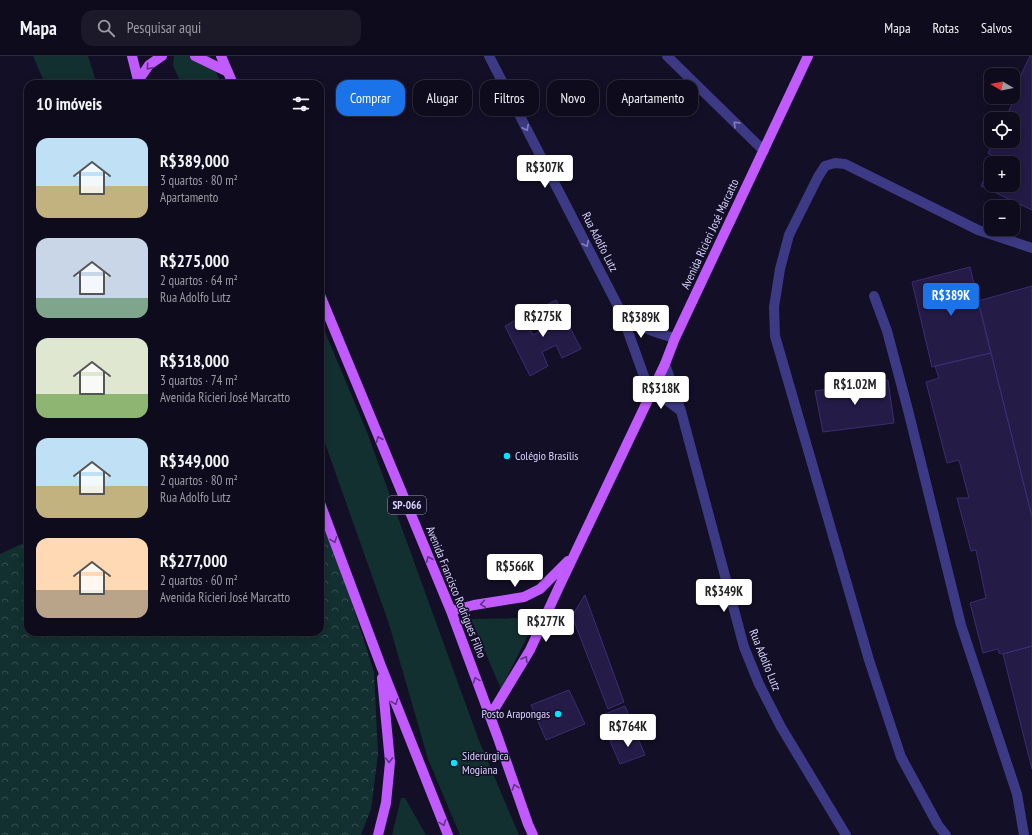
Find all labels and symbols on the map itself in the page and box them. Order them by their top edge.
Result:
one-way arrow [146,62,153,70]
north arrow [984,68,1020,104]
one-way arrow [733,121,741,129]
one-way arrow [521,124,529,131]
pin: R$307K [512,155,578,189]
street label: Avenida Ricieri José Marcatto [677,176,742,291]
street label: Rua Adolfo Lutz [579,209,622,274]
one-way arrow [581,239,588,247]
pin: R$389K [918,283,984,317]
pin: R$275K [510,304,576,338]
pin: R$389K [608,305,674,339]
pin: R$1.02M [818,372,892,406]
pin: R$318K [628,376,694,410]
one-way arrow [376,435,384,442]
place label: Colégio Brasílis [515,448,578,463]
marker: Colégio Brasílis [502,451,512,461]
road number: SP-066 [388,496,426,514]
street label: Avenida Francisco Rodrigues Filho [423,524,490,660]
one-way arrow [329,536,337,543]
pin: R$566K [482,554,548,588]
one-way arrow [426,555,434,563]
pin: R$349K [691,579,757,613]
one-way arrow [480,599,486,608]
pin: R$277K [513,609,579,643]
street label: Rua Adolfo Lutz [746,627,785,693]
one-way arrow [520,656,528,663]
one-way arrow [473,676,481,683]
one-way arrow [391,699,399,706]
place label: Posto Arapongas [482,706,550,721]
marker: Posto Arapongas [553,709,563,719]
pin: R$764K [595,714,661,748]
place label: Siderúrgica Mogiana [462,748,509,777]
one-way arrow [385,757,393,763]
marker: Siderúrgica Mogiana [449,758,459,768]
one-way arrow [511,784,520,791]
one-way arrow [438,820,446,827]

